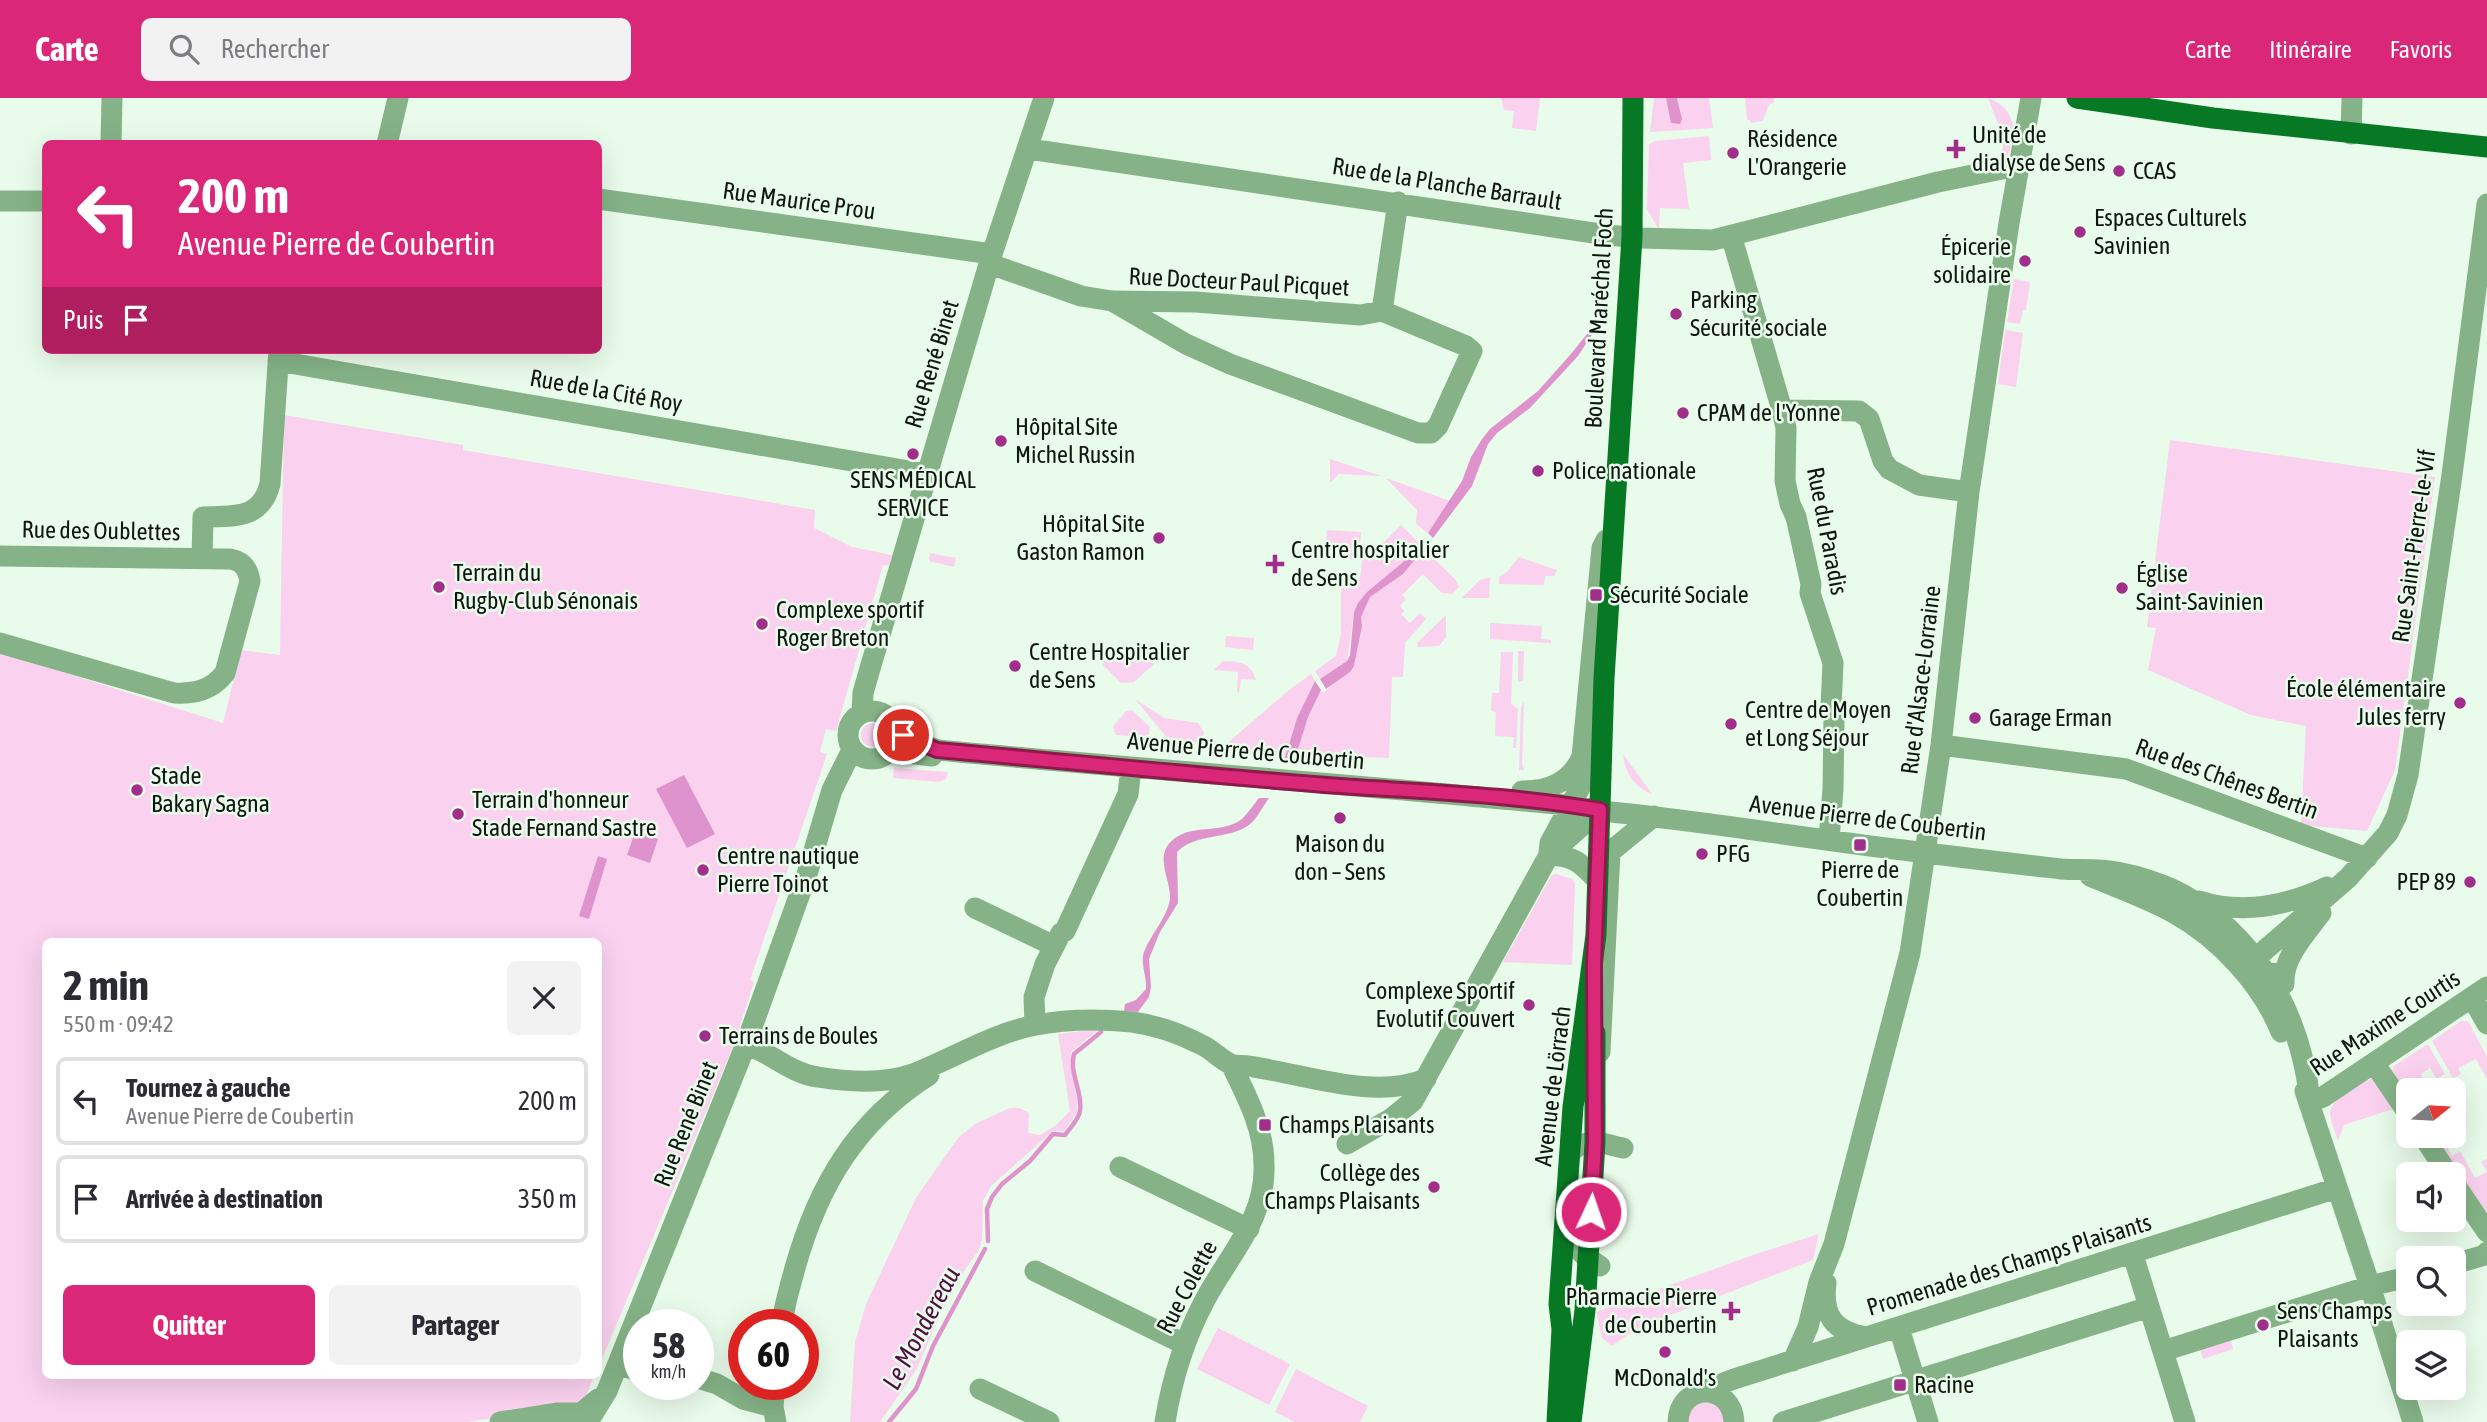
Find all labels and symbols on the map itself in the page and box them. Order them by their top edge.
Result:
place label: Unité de dialyse de Sens [1972,121,2105,176]
place label: Résidence L'Orangerie [1747,125,1847,180]
marker: Unité de dialyse de Sens [1946,139,1966,159]
marker: Résidence L'Orangerie [1725,145,1741,161]
street label: Rue de la Planche Barrault [1330,152,1564,215]
place label: CCAS [2133,157,2176,184]
marker: CCAS [2111,163,2127,179]
street label: Rue Maurice Prou [721,176,877,225]
place label: Espaces Culturels Savinien [2094,204,2247,259]
street label: Boulevard Maréchal Foch [1579,207,1618,429]
marker: Espaces Culturels Savinien [2072,224,2088,240]
place label: Épicerie solidaire [1933,233,2011,288]
marker: Épicerie solidaire [2017,253,2033,269]
street label: Rue Docteur Paul Picquet [1128,262,1350,301]
place label: Parking Sécurité sociale [1690,286,1827,341]
street label: Rue René Binet [899,296,964,431]
marker: Parking Sécurité sociale [1668,306,1684,322]
street label: Rue de la Cité Roy [528,364,684,417]
place label: CPAM de l'Yonne [1697,399,1840,426]
marker: CPAM de l'Yonne [1675,405,1691,421]
place label: Hôpital Site Michel Russin [1015,413,1135,468]
marker: Hôpital Site Michel Russin [993,433,1009,449]
marker: SENS MÉDICAL SERVICE [905,446,921,462]
street label: Rue Saint-Pierre-le-Vif [2387,447,2440,644]
place label: Police nationale [1552,457,1696,484]
marker: Police nationale [1530,463,1546,479]
street label: Rue du Paradis [1802,465,1853,597]
place label: SENS MÉDICAL SERVICE [850,466,976,521]
place label: Hôpital Site Gaston Ramon [1016,510,1145,565]
street label: Rue des Oublettes [21,516,181,545]
marker: Hôpital Site Gaston Ramon [1151,530,1167,546]
place label: Centre hospitalier de Sens [1291,536,1450,591]
marker: Centre hospitalier de Sens [1265,554,1285,574]
place label: Terrain du Rugby-Club Sénonais [453,559,638,614]
place label: Église Saint-Savinien [2136,560,2264,615]
marker: Terrain du Rugby-Club Sénonais [431,579,447,595]
marker: Église Saint-Savinien [2114,580,2130,596]
place label: Sécurité Sociale [1610,581,1749,608]
street label: Rue d'Alsace-Lorraine [1896,584,1945,776]
marker: Sécurité Sociale [1588,587,1604,603]
place label: Complexe sportif Roger Breton [776,596,925,651]
marker: Complexe sportif Roger Breton [754,616,770,632]
place label: Centre Hospitalier de Sens [1029,638,1190,693]
marker: Centre Hospitalier de Sens [1007,658,1023,674]
place label: École élémentaire Jules ferry [2286,675,2446,730]
marker: École élémentaire Jules ferry [2452,695,2468,711]
place label: Centre de Moyen et Long Séjour [1745,696,1891,751]
place label: Garage Erman [1989,704,2112,731]
pin [873,705,933,765]
marker: Garage Erman [1967,710,1983,726]
marker: Centre de Moyen et Long Séjour [1723,716,1739,732]
street label: Avenue Pierre de Coubertin [1126,727,1366,774]
street label: Rue des Chênes Bertin [2132,733,2322,824]
place label: Stade Bakary Sagna [151,762,270,817]
marker: Stade Bakary Sagna [129,782,145,798]
place label: Terrain d'honneur Stade Fernand Sastre [472,786,657,841]
street label: Avenue Pierre de Coubertin [1748,790,1988,845]
marker: Terrain d'honneur Stade Fernand Sastre [450,806,466,822]
marker: Maison du don – Sens [1332,810,1348,826]
place label: Maison du don – Sens [1294,830,1386,885]
marker: Pierre de Coubertin [1852,837,1868,853]
place label: PFG [1716,840,1750,867]
place label: Centre nautique Pierre Toinot [717,842,859,897]
marker: PFG [1694,846,1710,862]
place label: Pierre de Coubertin [1817,856,1903,911]
marker: Centre nautique Pierre Toinot [695,862,711,878]
place label: PEP 89 [2396,868,2456,895]
marker: PEP 89 [2462,874,2478,890]
street label: Rue Maxime Courtis [2305,964,2465,1081]
place label: Complexe Sportif Evolutif Couvert [1365,977,1515,1032]
marker: Complexe Sportif Evolutif Couvert [1521,997,1537,1013]
street label: Avenue de Lörrach [1529,1004,1576,1168]
place label: Terrains de Boules [719,1022,878,1049]
marker: Terrains de Boules [697,1028,713,1044]
street label: Rue René Binet [648,1057,723,1190]
north arrow [2396,1078,2466,1148]
place label: Champs Plaisants [1279,1111,1434,1138]
marker: Champs Plaisants [1257,1117,1273,1133]
place label: Collège des Champs Plaisants [1265,1159,1420,1214]
position arrow [1554,1175,1628,1249]
marker: Collège des Champs Plaisants [1426,1179,1442,1195]
street label: Promenade des Champs Plaisants [1863,1208,2154,1321]
street label: Rue Colette [1151,1236,1222,1338]
water label: Le Mondereau [876,1262,966,1394]
place label: Pharmacie Pierre de Coubertin [1566,1283,1717,1338]
place label: Sens Champs Plaisants [2277,1297,2392,1352]
marker: Pharmacie Pierre de Coubertin [1723,1303,1739,1319]
speed limit sign: 60 [728,1309,819,1400]
marker: Sens Champs Plaisants [2255,1317,2271,1333]
marker: McDonald's [1657,1344,1673,1360]
place label: McDonald's [1614,1364,1716,1391]
place label: Racine [1914,1371,1974,1398]
marker: Racine [1892,1377,1908,1393]

